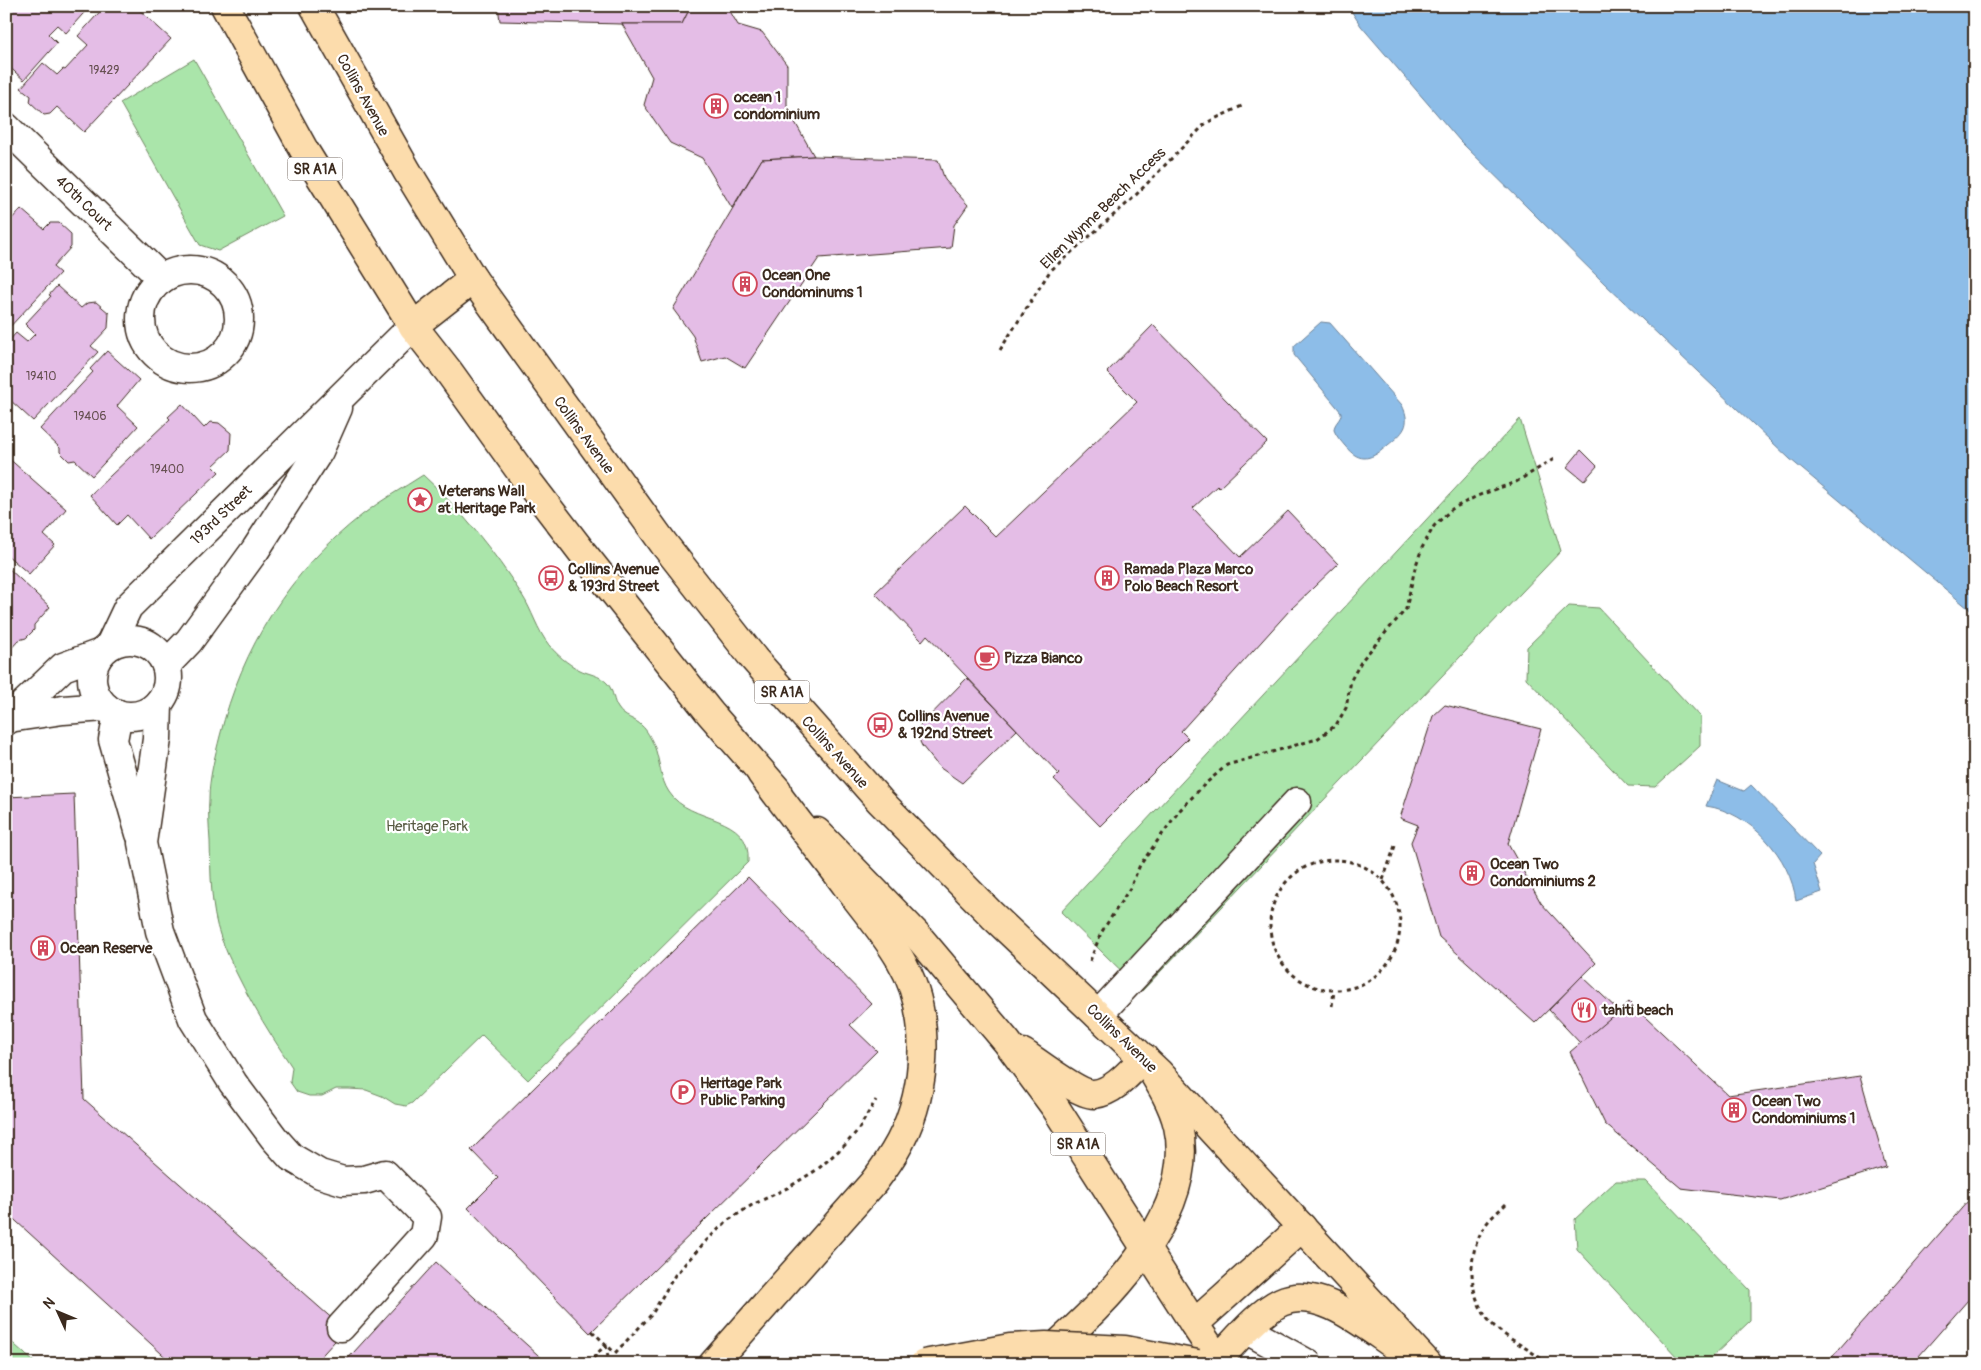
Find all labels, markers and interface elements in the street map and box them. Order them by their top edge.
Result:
street label: Collins Avenue [332,51,393,140]
house number: 19429 [89,63,119,78]
place label: ocean 1 condominium [733,88,820,124]
building icon: ocean 1 condominium [703,93,729,119]
street label: Ellen Wynne Beach Access [1037,143,1170,273]
road number: SR A1A [288,157,342,180]
street label: 40th Court [51,172,117,236]
place label: Ocean One Condominums 1 [762,266,863,302]
building icon: Ocean One Condominums 1 [732,271,758,297]
house number: 19410 [26,369,56,384]
street label: Collins Avenue [549,393,618,478]
house number: 19406 [73,409,107,424]
house number: 19400 [150,462,184,477]
street label: 193rd Street [187,481,257,549]
place label: Veterans Wall at Heritage Park [438,482,536,518]
place icon: Veterans Wall at Heritage Park [407,487,433,513]
place label: Collins Avenue & 193rd Street [568,560,660,596]
place label: Ramada Plaza Marco Polo Beach Resort [1124,560,1253,596]
bus stop icon: Collins Avenue & 193rd Street [538,565,564,591]
building icon: Ramada Plaza Marco Polo Beach Resort [1094,565,1120,591]
cafe icon: Pizza Bianco [974,645,1000,671]
place label: Pizza Bianco [1004,649,1083,668]
road number: SR A1A [754,680,810,704]
place label: Collins Avenue & 192nd Street [898,707,993,743]
street label: Collins Avenue [797,712,873,793]
bus stop icon: Collins Avenue & 192nd Street [867,712,893,738]
park label: Heritage Park [386,817,469,836]
place label: Ocean Two Condominiums 2 [1490,855,1596,891]
building icon: Ocean Two Condominiums 2 [1459,860,1485,886]
building icon: Ocean Reserve [30,935,56,961]
place label: Ocean Reserve [60,939,153,958]
restaurant icon: tahiti beach [1571,997,1597,1023]
street label: Collins Avenue [1082,1000,1161,1077]
place label: tahiti beach [1601,1001,1673,1020]
place label: Heritage Park Public Parking [700,1074,786,1110]
parking icon: Heritage Park Public Parking [670,1079,696,1105]
place label: Ocean Two Condominiums 1 [1752,1092,1855,1128]
building icon: Ocean Two Condominiums 1 [1721,1097,1747,1123]
road number: SR A1A [1050,1132,1106,1156]
north arrow [32,1288,82,1338]
text: N [40,1294,58,1313]

